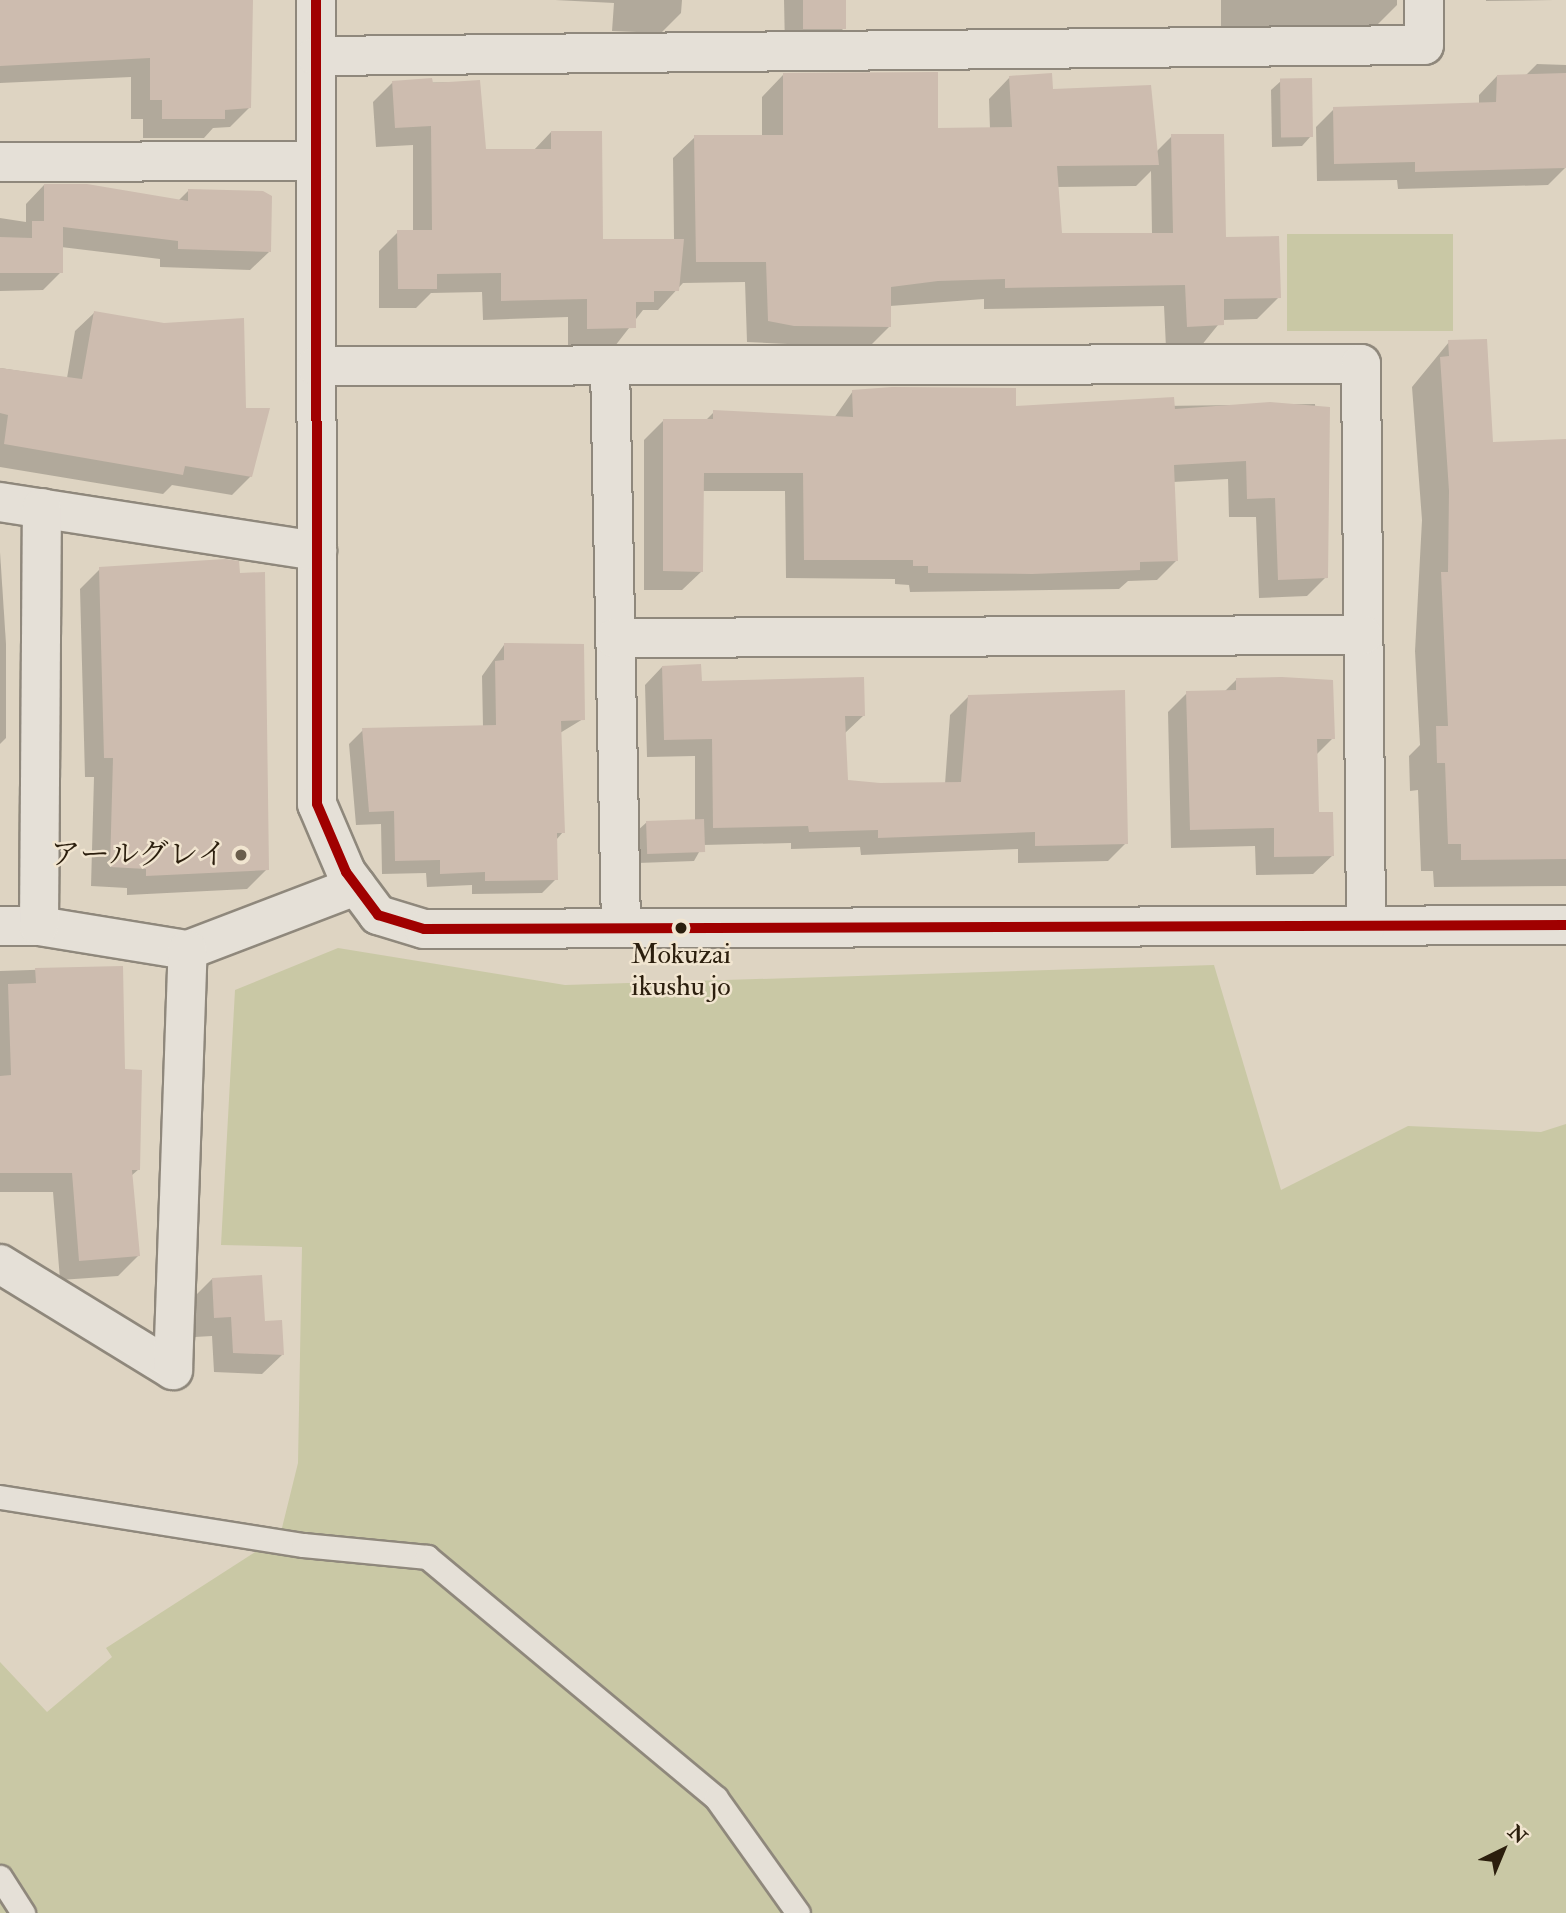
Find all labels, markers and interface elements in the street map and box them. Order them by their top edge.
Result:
place label: アールグレイ [48,837,227,873]
marker: アールグレイ [233,847,249,863]
marker: Mokuzai ikushu jo [674,921,688,935]
place label: Mokuzai ikushu jo [631,938,731,1004]
north arrow [1468,1815,1538,1885]
text: N [1503,1820,1532,1849]

